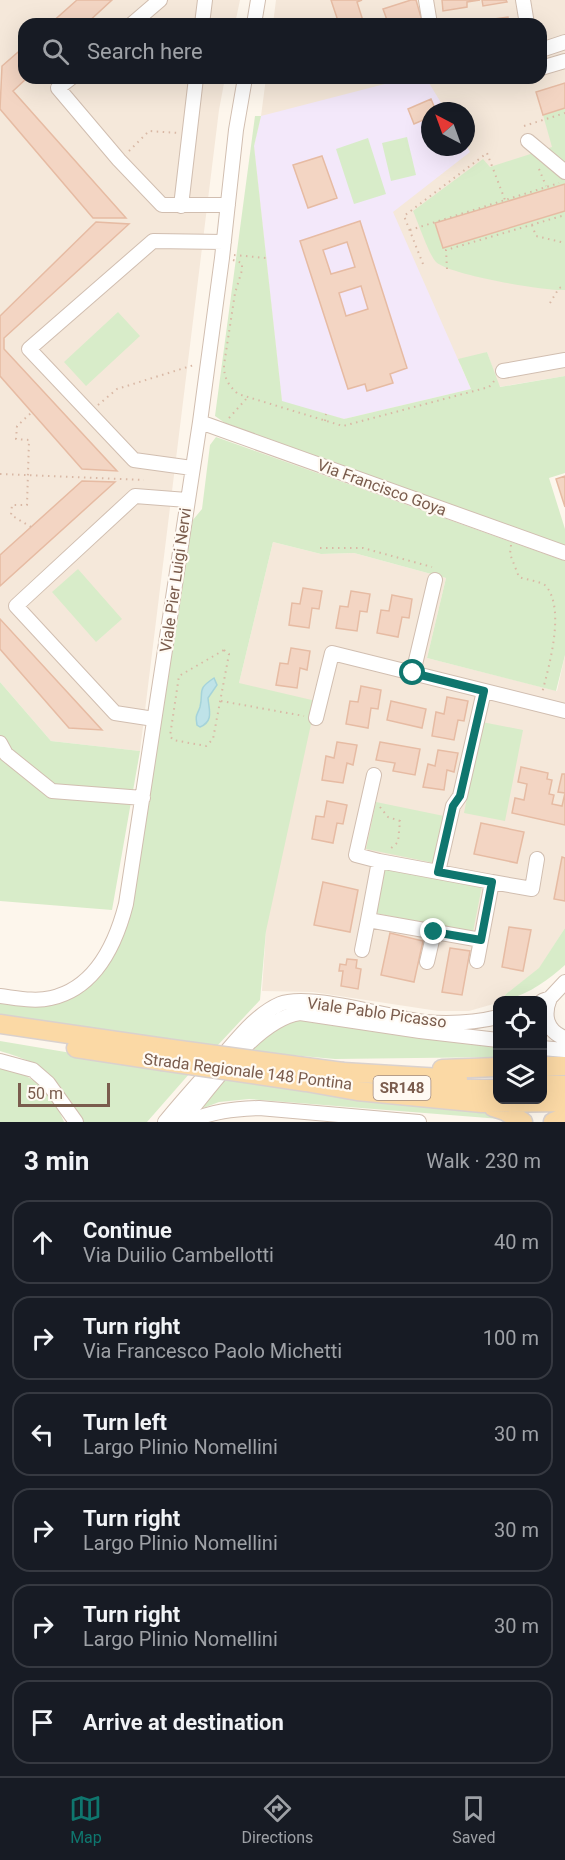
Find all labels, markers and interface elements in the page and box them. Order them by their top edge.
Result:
search box [18,18,547,84]
icon: search [39,35,72,68]
text: Search here [87,39,203,64]
north arrow [421,102,475,156]
street label: Via Francisco Goya [315,455,449,520]
street label: Viale Pier Luigi Nervi [156,506,195,654]
route start [399,659,425,685]
route end [420,918,446,944]
street label: Viale Pablo Picasso [306,993,448,1032]
map controls [493,996,547,1104]
button: locate [493,996,547,1050]
street label: Strada Regionale 148 Pontina [143,1049,353,1094]
button: layers [493,1050,547,1104]
road number: SR148 [374,1076,430,1100]
scale bar [18,1080,110,1108]
text: 50 m [27,1084,63,1103]
text: 3 min [24,1146,89,1176]
text: Walk · 230 m [426,1149,541,1173]
text: Continue [83,1218,172,1243]
icon: ahead [26,1226,59,1259]
text: 40 m [494,1230,539,1254]
text: Via Duilio Cambellotti [83,1243,274,1267]
text: Turn right [83,1314,180,1339]
icon: right [26,1322,59,1355]
text: 100 m [483,1326,539,1350]
text: Via Francesco Paolo Michetti [83,1339,342,1363]
text: Turn left [83,1410,167,1435]
icon: left [26,1418,59,1451]
text: 30 m [494,1422,539,1446]
text: Largo Plinio Nomellini [83,1435,278,1459]
text: Turn right [83,1506,180,1531]
icon: right [26,1514,59,1547]
text: 30 m [494,1518,539,1542]
text: Largo Plinio Nomellini [83,1531,278,1555]
text: Turn right [83,1602,180,1627]
icon: right [26,1610,59,1643]
text: 30 m [494,1614,539,1638]
text: Largo Plinio Nomellini [83,1627,278,1651]
icon: arrive [26,1706,59,1739]
text: Arrive at destination [83,1710,284,1735]
tab: Map [69,1792,102,1847]
tab: Directions [241,1792,313,1847]
tab: Saved [452,1792,496,1847]

